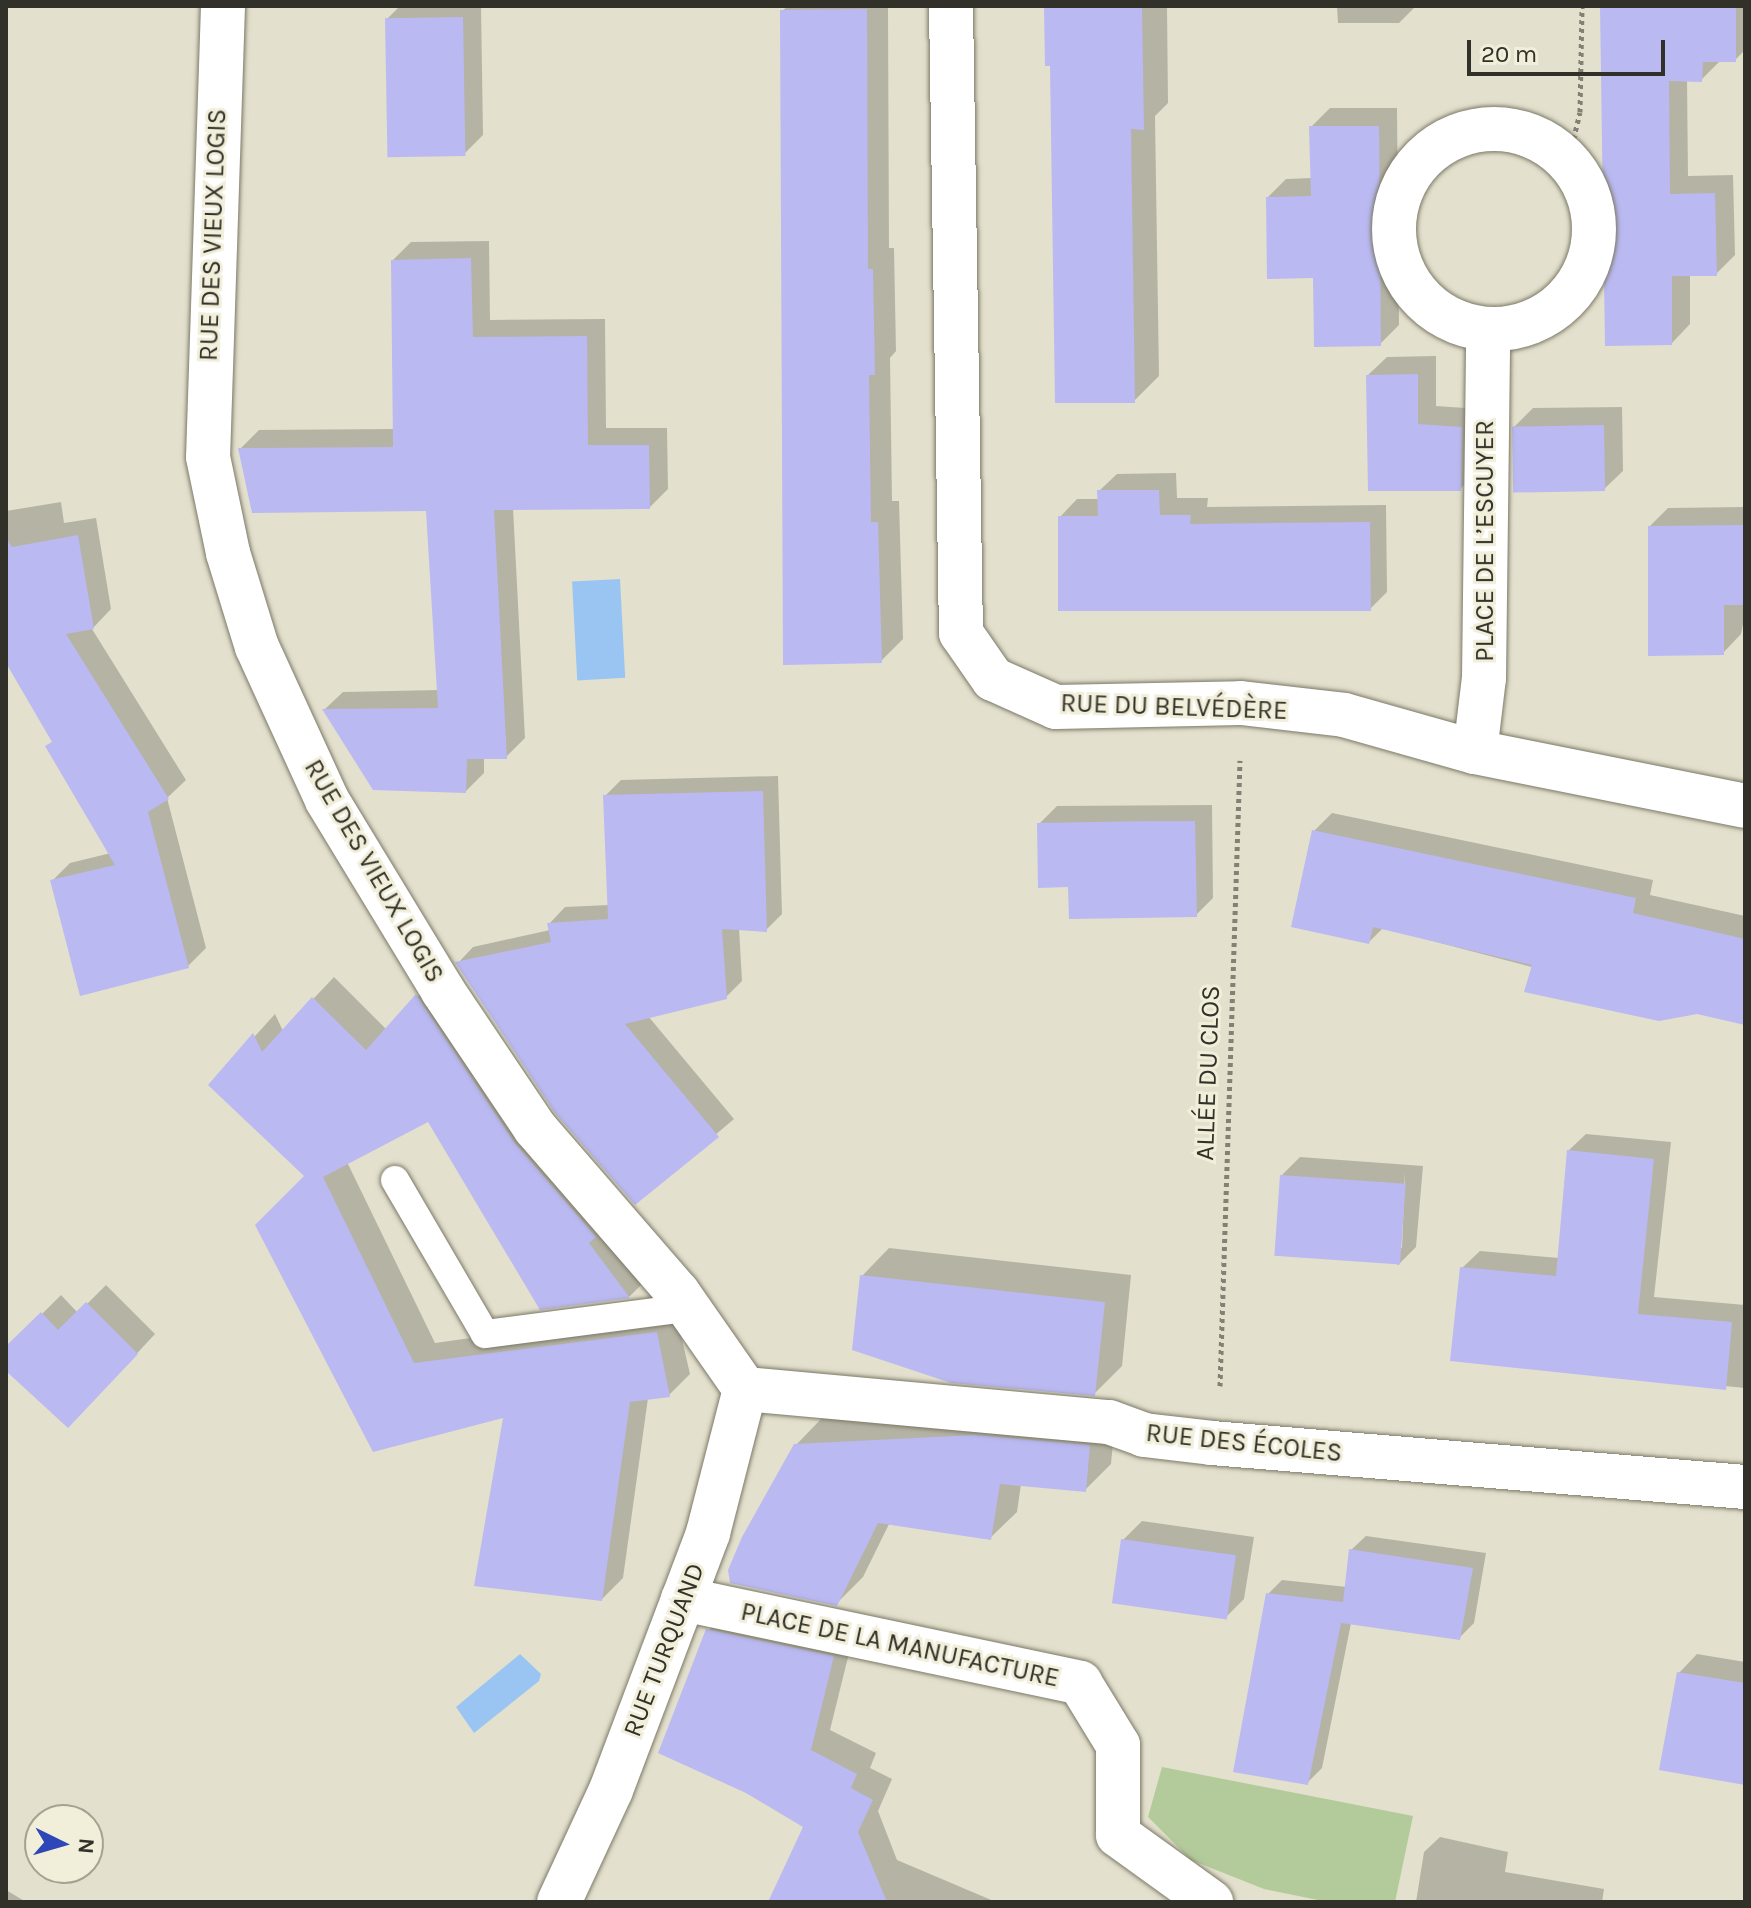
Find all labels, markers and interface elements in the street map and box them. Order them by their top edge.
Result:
scale bar [1471,24,1669,74]
text: 20 m [1481,40,1537,68]
street label: RUE DES VIEUX LOGIS [193,108,233,362]
street label: PLACE DE L’ESCUYER [1469,420,1501,662]
street label: RUE DU BELVÉDÈRE [1060,687,1288,727]
street label: RUE DES VIEUX LOGIS [297,754,451,988]
street label: ALLÉE DU CLOS [1189,985,1227,1161]
street label: RUE DES ÉCOLES [1144,1417,1344,1469]
street label: RUE TURQUAND [617,1559,711,1741]
street label: PLACE DE LA MANUFACTURE [738,1596,1062,1694]
north arrow [24,1804,104,1884]
text: N [72,1837,100,1855]

